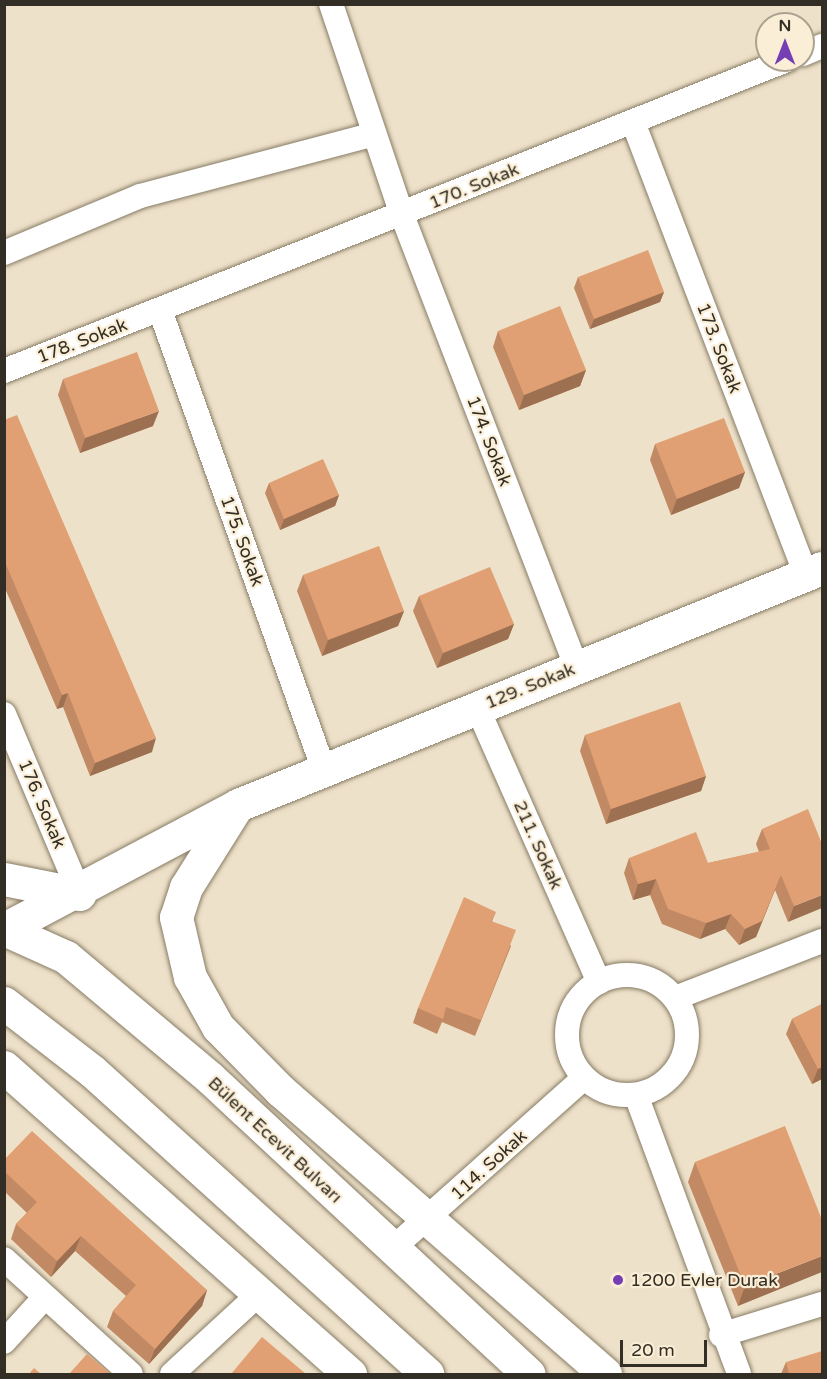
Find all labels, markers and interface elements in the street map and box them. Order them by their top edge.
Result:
north arrow [755,12,815,72]
text: N [779,16,791,36]
street label: 170. Sokak [426,158,522,214]
street label: 173. Sokak [692,300,746,396]
street label: 178. Sokak [34,314,130,368]
street label: 174. Sokak [462,393,516,489]
street label: 175. Sokak [216,493,268,589]
street label: 129. Sokak [482,658,578,714]
street label: 176. Sokak [14,756,70,852]
street label: 211. Sokak [509,797,567,893]
street label: Bülent Ecevit Bulvarı [203,1072,347,1208]
street label: 114. Sokak [447,1125,531,1205]
place label: 1200 Evler Durak [630,1269,778,1291]
marker: 1200 Evler Durak [611,1273,625,1287]
scale bar [623,1328,710,1366]
text: 20 m [631,1339,675,1361]

